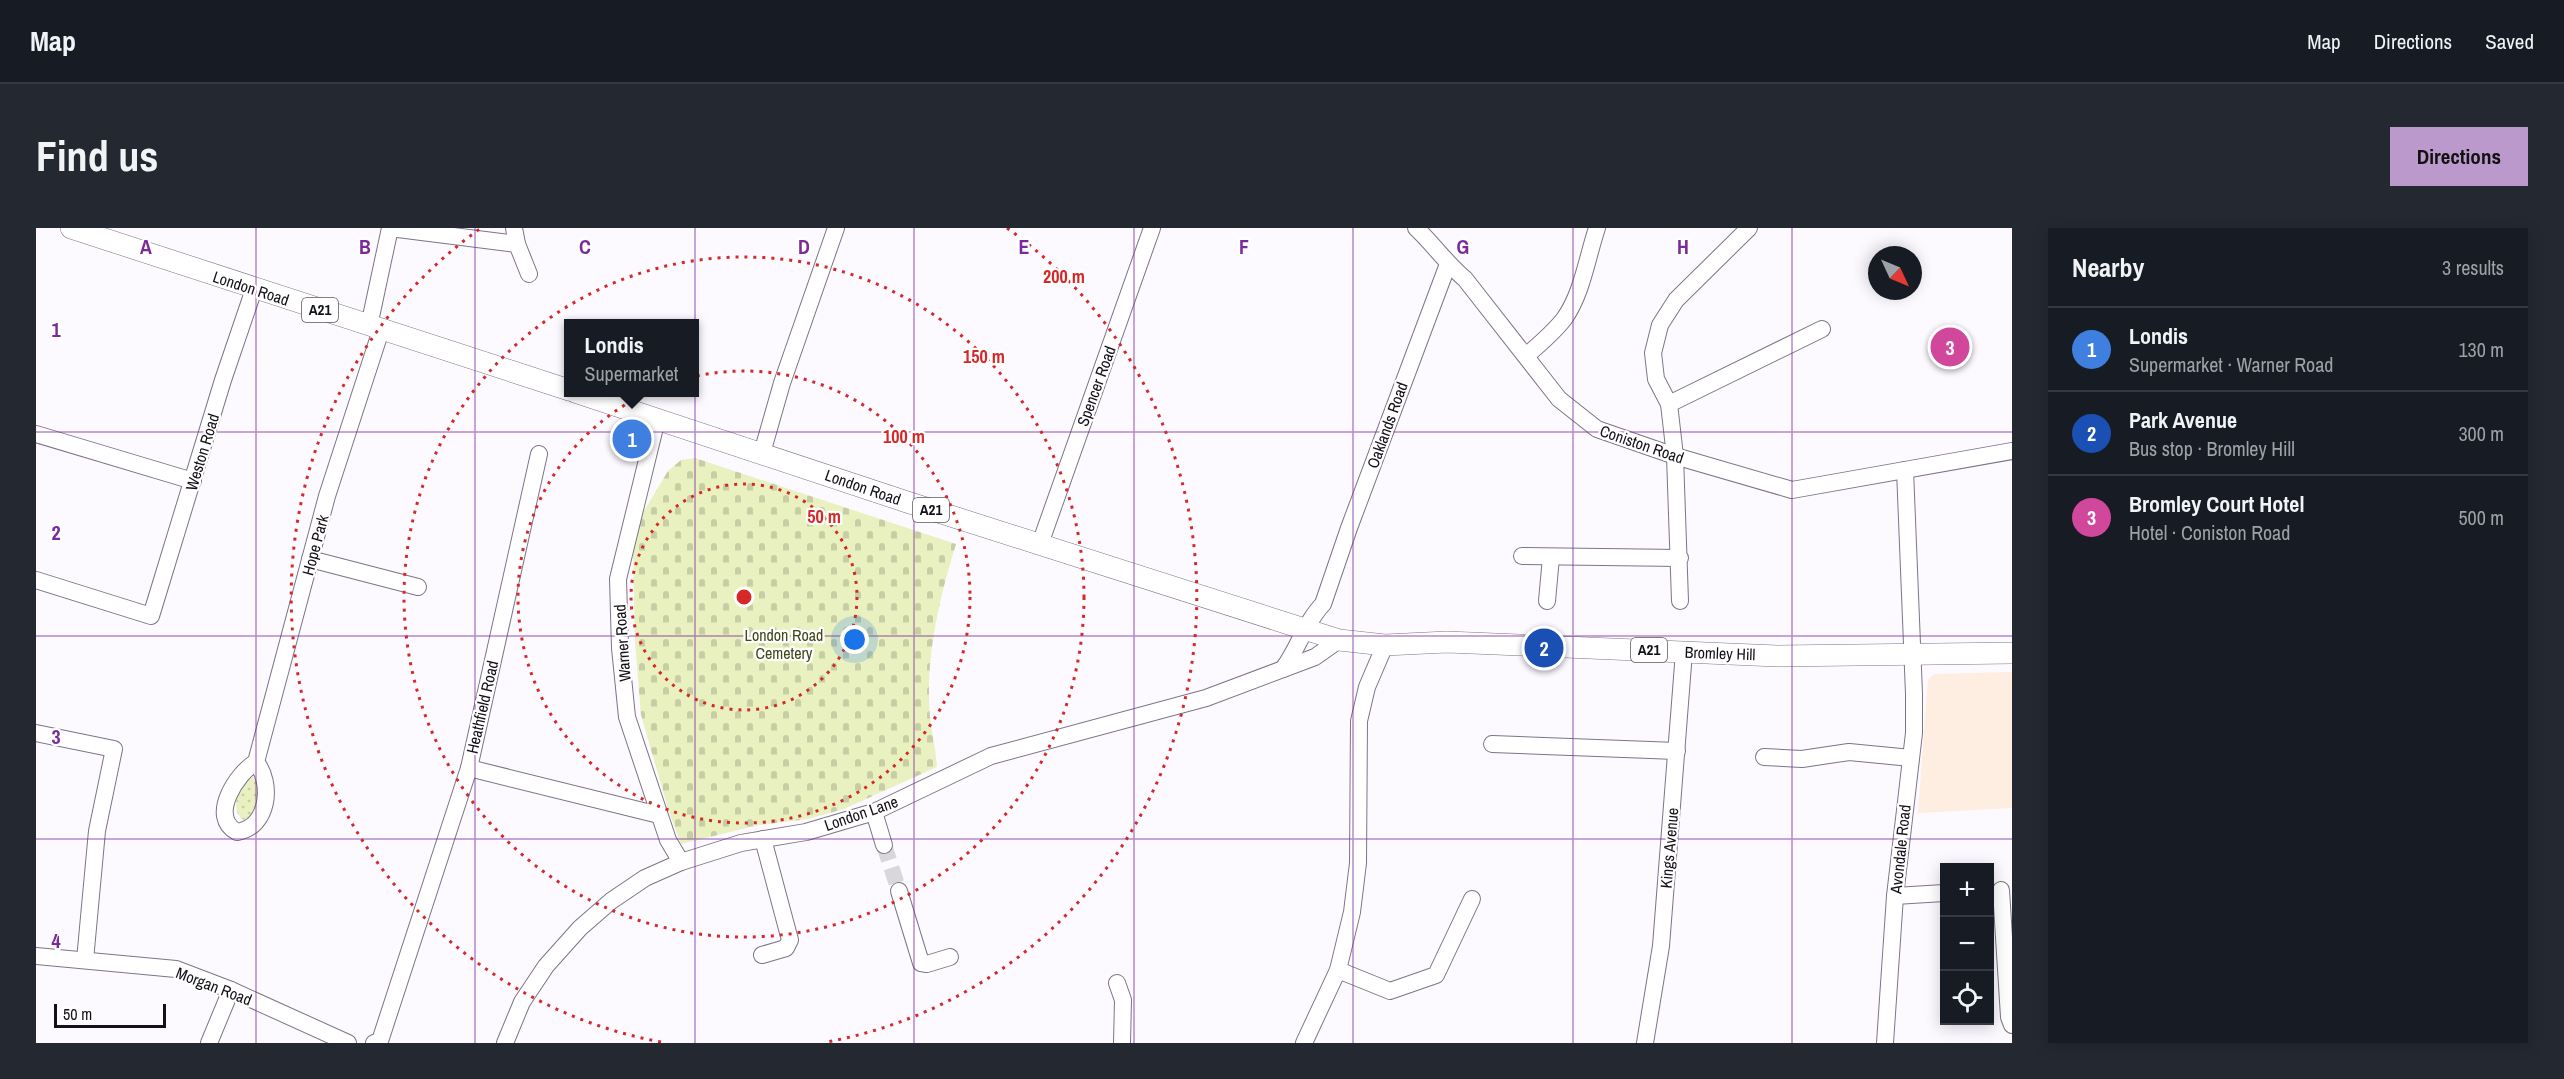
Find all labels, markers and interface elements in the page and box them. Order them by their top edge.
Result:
text: Map [30,22,76,60]
text: Map [2307,27,2341,56]
text: Directions [2374,27,2452,56]
text: Saved [2485,27,2534,56]
button: Directions [2390,127,2528,186]
text: Find us [36,128,158,184]
text: A [140,233,152,260]
text: B [359,233,371,260]
text: C [579,233,591,260]
text: D [798,233,810,260]
text: E [1019,233,1030,260]
text: F [1239,233,1249,260]
text: G [1457,233,1469,260]
text: H [1677,233,1689,260]
north arrow [1868,246,1922,300]
text: Nearby [2072,250,2144,285]
text: 3 results [2442,254,2504,281]
text: 200 m [1043,264,1085,289]
street label: London Road [210,265,292,311]
road number: A21 [302,298,338,322]
text: 1 [51,316,61,343]
popup [564,319,699,397]
text: Londis [2129,321,2188,351]
pin: 3 [1930,324,1970,370]
text: Londis [585,330,644,360]
text: 1 [2087,336,2096,363]
text: 130 m [2458,336,2504,363]
street label: Spencer Road [1071,343,1121,429]
text: 150 m [963,344,1005,369]
text: Supermarket · Warner Road [2129,351,2333,378]
text: Supermarket [585,360,678,387]
street label: Oaklands Road [1361,379,1413,471]
text: Park Avenue [2129,405,2237,435]
street label: Weston Road [180,411,224,493]
pin: 1 [612,416,652,462]
street label: Coniston Road [1597,419,1687,469]
text: 2 [2087,420,2096,447]
text: 300 m [2458,420,2504,447]
text: 100 m [883,424,925,449]
text: Bus stop · Bromley Hill [2129,435,2295,462]
street label: London Road [822,464,904,510]
text: Bromley Court Hotel [2129,489,2304,519]
road number: A21 [913,498,949,522]
text: 50 m [807,504,841,529]
text: 3 [2087,504,2096,531]
text: 500 m [2458,504,2504,531]
street label: Hope Park [296,512,334,578]
text: 2 [51,519,61,546]
text: Hotel · Coniston Road [2129,519,2290,546]
centre of rings [734,587,754,607]
street label: Warner Road [608,604,636,682]
park label: London Road Cemetery [745,624,823,664]
your location [840,625,869,654]
pin: 2 [1524,626,1564,670]
road number: A21 [1631,638,1667,662]
street label: Bromley Hill [1684,641,1756,665]
street label: Heathfield Road [461,658,503,756]
text: 3 [51,723,61,750]
street label: London Lane [821,790,901,836]
street label: Avondale Road [1884,803,1916,896]
street label: Kings Avenue [1655,807,1683,889]
map controls [1940,863,1994,1025]
button: + [1940,863,1994,917]
button: − [1940,917,1994,971]
text: 4 [51,927,61,954]
street label: Morgan Road [173,961,255,1011]
button: locate [1940,971,1994,1025]
scale bar [54,1001,166,1028]
text: 50 m [63,1003,92,1025]

